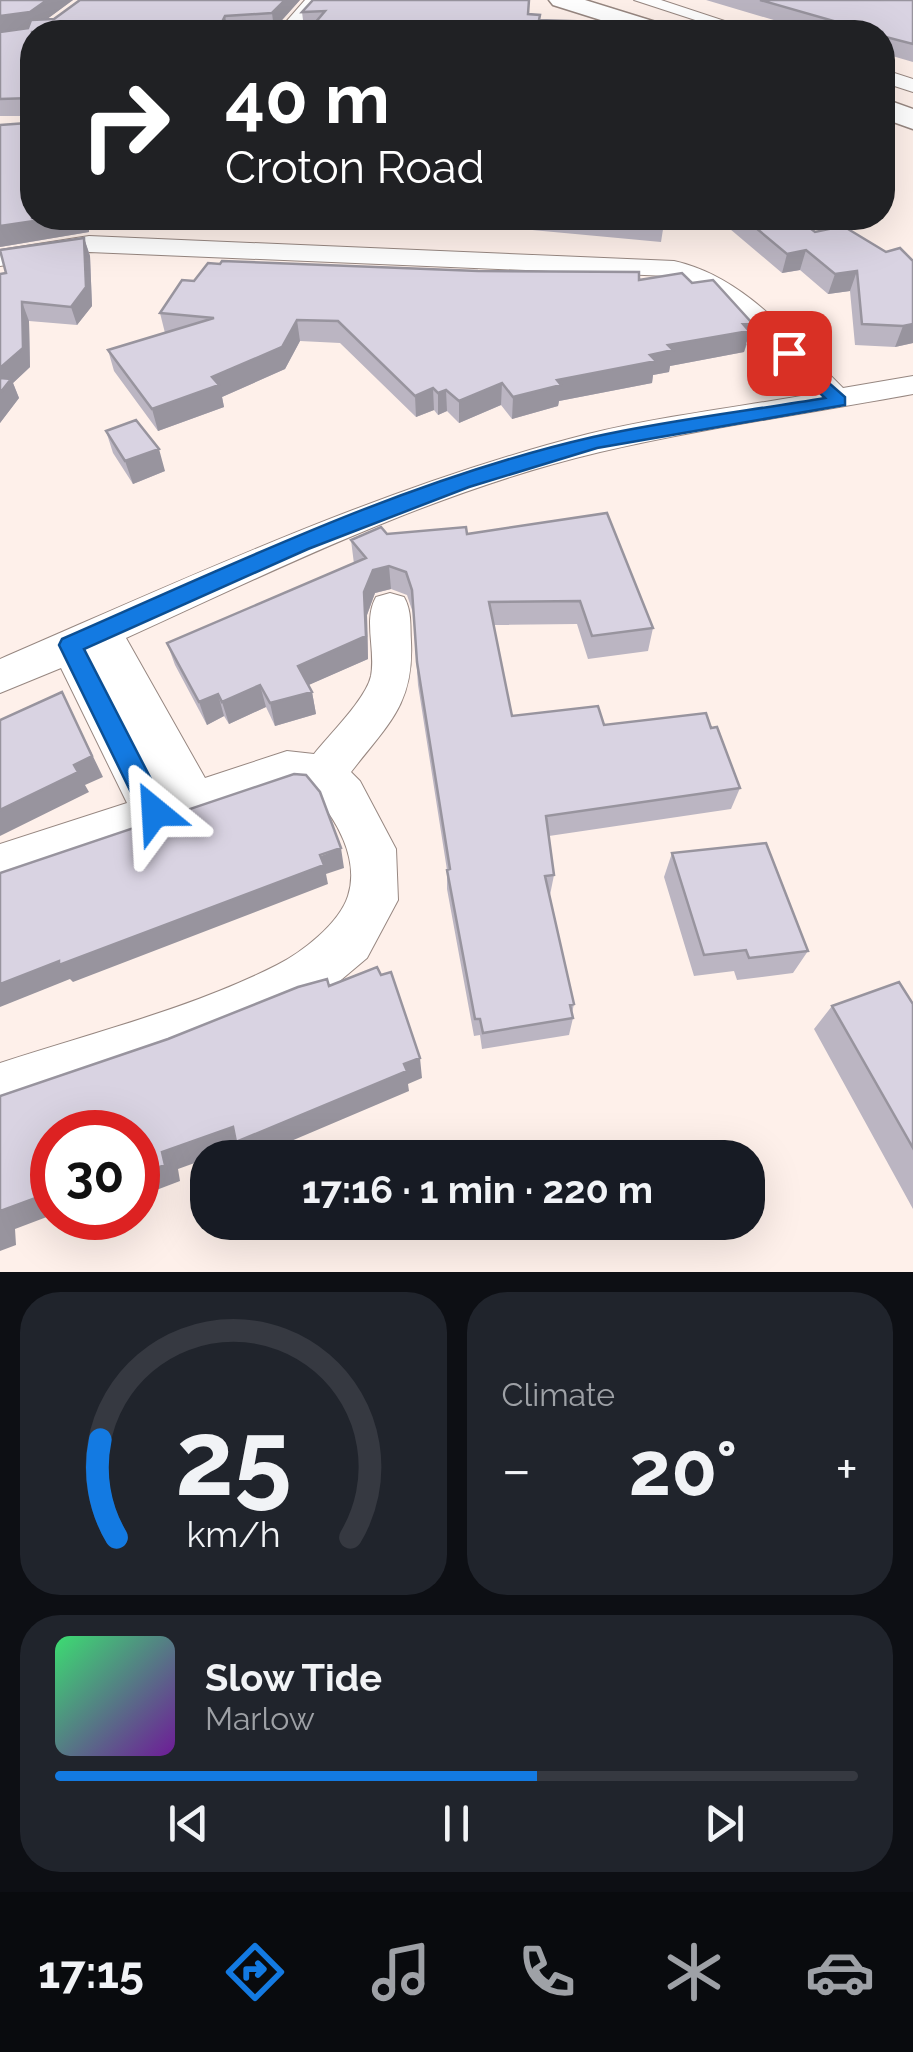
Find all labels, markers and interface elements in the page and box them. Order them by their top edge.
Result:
text: 40 m [225,57,390,139]
icon: right [60,60,190,190]
text: Croton Road [225,141,484,194]
pin [747,311,832,396]
icon: arrive [762,326,817,381]
position arrow [103,760,207,864]
speed limit sign: 30 [30,1110,160,1240]
text: 17:16 · 1 min · 220 m [302,1167,653,1212]
text: Climate [502,1376,615,1413]
text: 25 [175,1397,291,1519]
text: 20° [629,1424,737,1513]
text: − [502,1437,531,1502]
text: + [835,1437,858,1502]
text: km/h [186,1513,280,1555]
text: Slow Tide [205,1655,382,1700]
text: Marlow [205,1700,315,1737]
icon: previous [161,1796,216,1851]
icon: pause [429,1796,484,1851]
icon: next [697,1796,752,1851]
icon: directions [220,1937,290,2007]
icon: music [366,1937,436,2007]
icon: phone [512,1937,582,2007]
icon: climate [659,1937,729,2007]
icon: car [805,1937,875,2007]
text: 17:15 [38,1946,144,1999]

